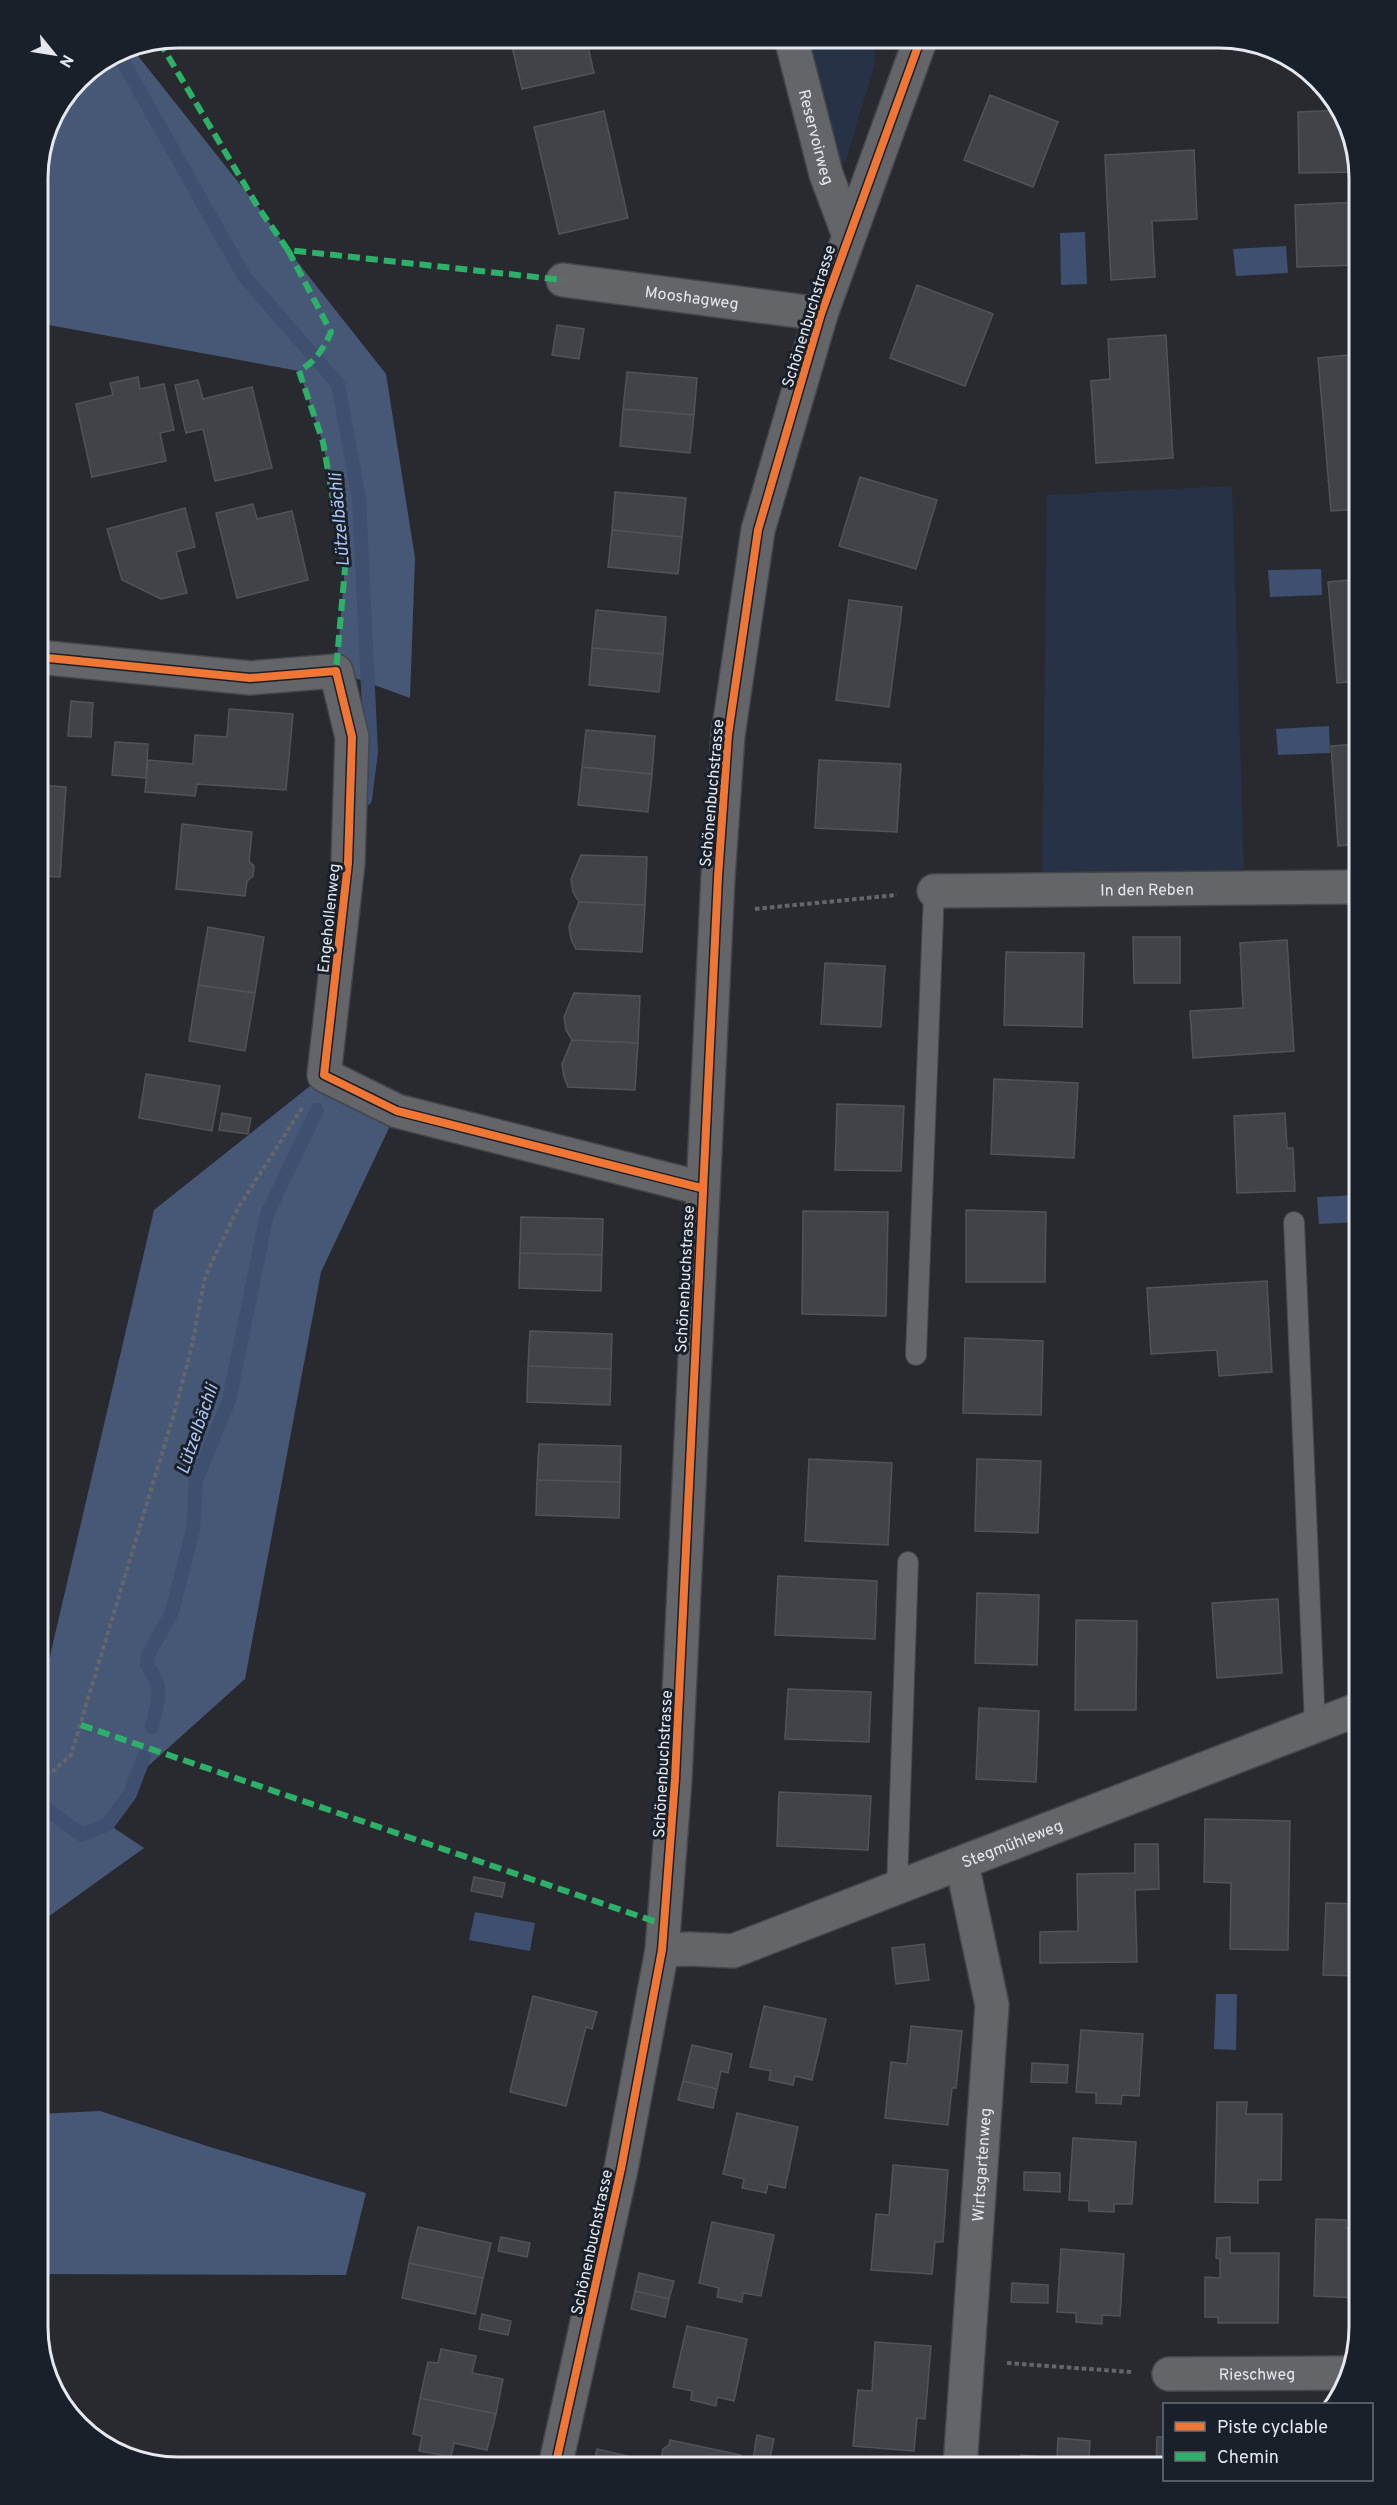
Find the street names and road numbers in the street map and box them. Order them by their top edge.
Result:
street label: Reservoirweg [793,87,837,188]
street label: Schönenbuchstrasse [779,243,841,390]
street label: Mooshagweg [644,283,740,315]
street label: Schönenbuchstrasse [697,718,729,868]
street label: Engehollenweg [314,863,346,974]
street label: In den Reben [1100,881,1194,901]
street label: Schönenbuchstrasse [672,1205,700,1354]
street label: Schönenbuchstrasse [650,1690,678,1839]
street label: Stegmühleweg [959,1816,1066,1874]
street label: Wirtsgartenweg [969,2107,997,2223]
street label: Schönenbuchstrasse [568,2168,618,2317]
street label: Rieschweg [1219,2365,1295,2386]

